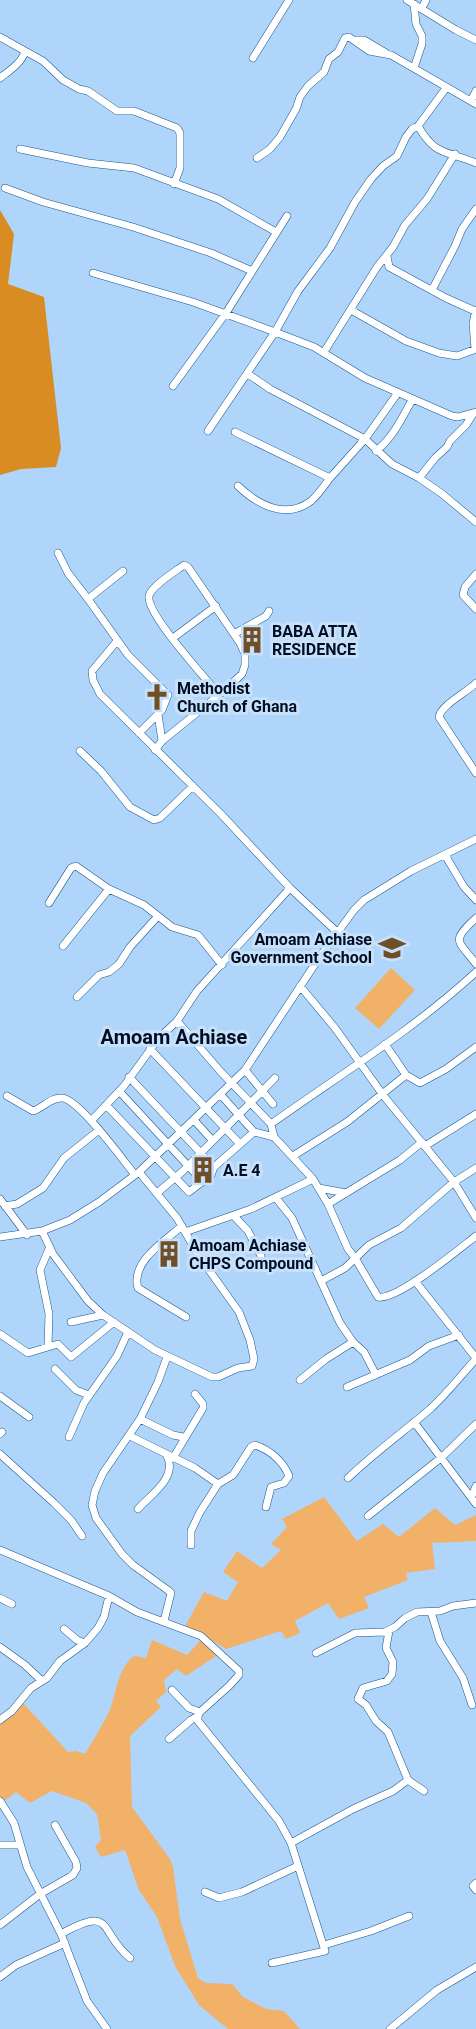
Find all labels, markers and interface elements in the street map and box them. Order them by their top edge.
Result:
place label: BABA ATTA RESIDENCE [272,622,358,659]
building icon: BABA ATTA RESIDENCE [237,625,267,655]
place label: Methodist Church of Ghana [177,679,298,716]
church icon: Methodist Church of Ghana [142,682,172,712]
place label: Amoam Achiase Government School [230,930,372,967]
school or university icon: Amoam Achiase Government School [377,933,407,963]
district label: Amoam Achiase [101,1025,248,1049]
building icon: A.E 4 [188,1155,218,1185]
place label: A.E 4 [223,1161,261,1180]
place label: Amoam Achiase CHPS Compound [189,1236,313,1273]
building icon: Amoam Achiase CHPS Compound [154,1239,184,1269]

